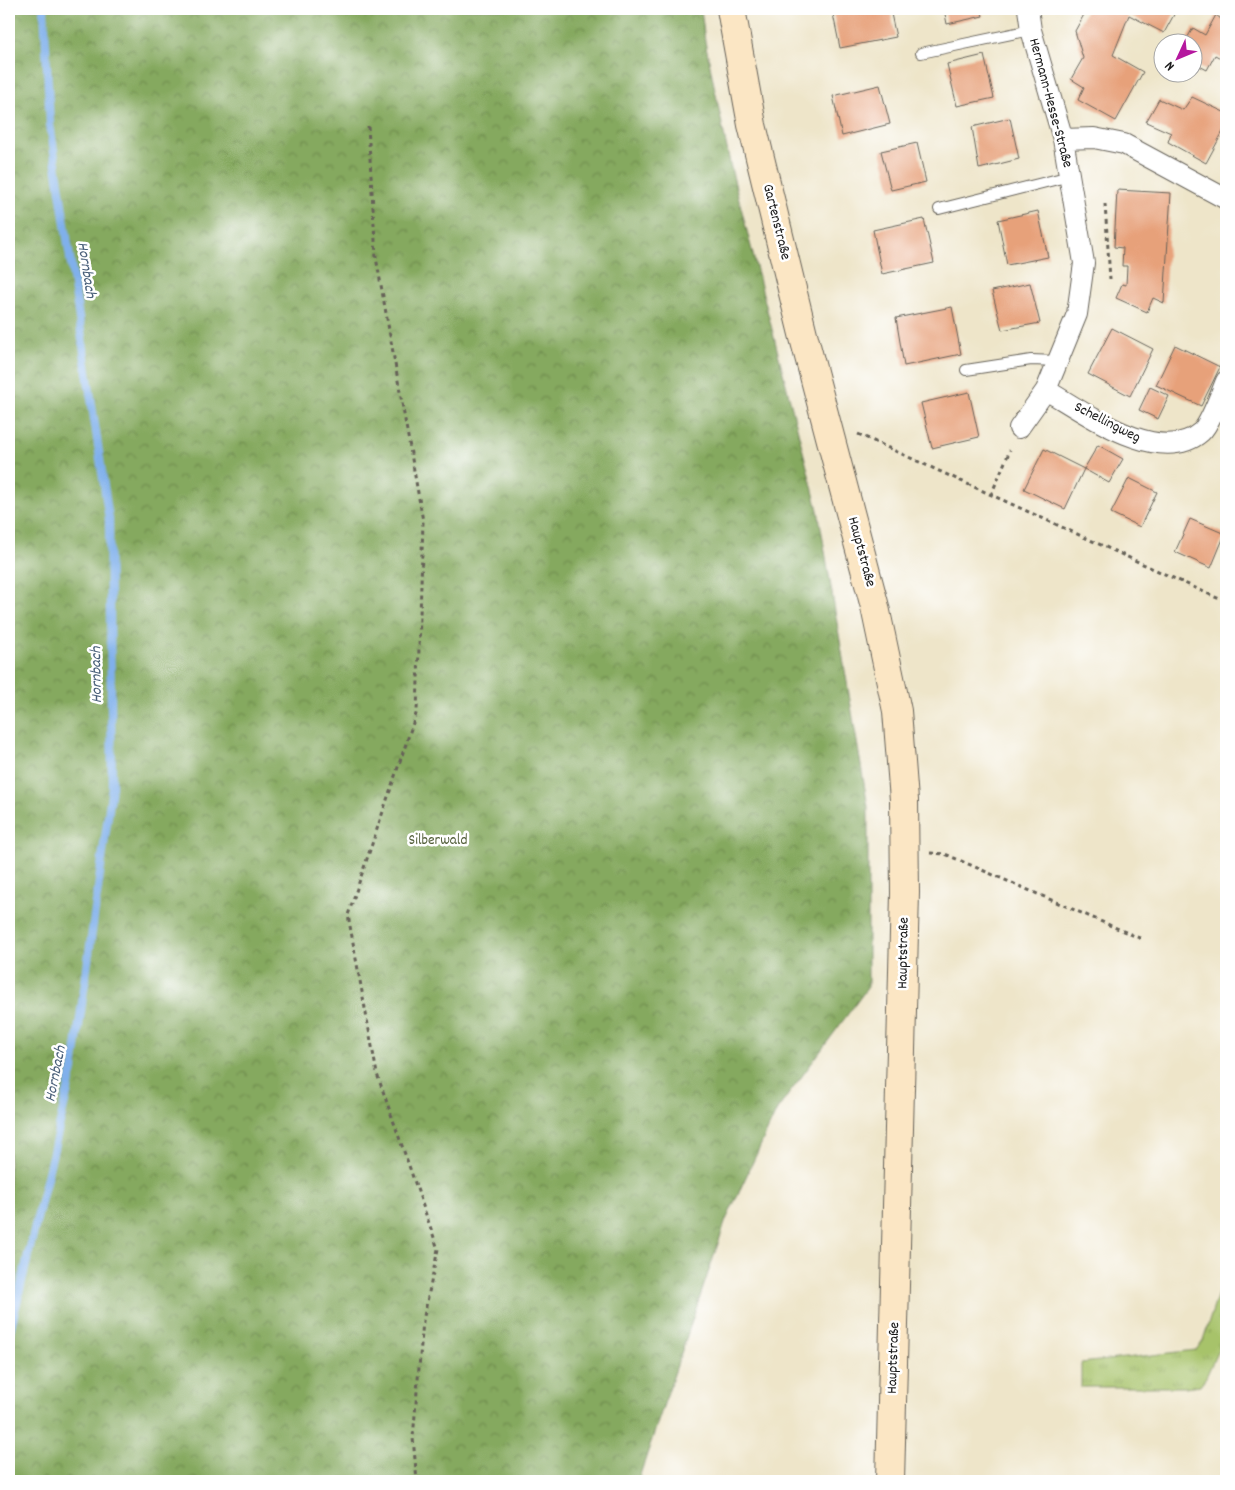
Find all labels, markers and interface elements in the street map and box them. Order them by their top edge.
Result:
north arrow [1152,32,1202,82]
street label: Hermann-Hesse-Straße [1022,36,1078,171]
text: N [1160,56,1180,75]
street label: Gartenstraße [756,182,796,263]
water label: Hornbach [70,240,102,301]
street label: Schellingweg [1070,397,1144,449]
street label: Hauptstraße [841,514,881,590]
water label: Hornbach [85,646,109,704]
park label: Silberwald [409,830,467,852]
street label: Hauptstraße [892,917,916,989]
water label: Hornbach [39,1043,73,1104]
street label: Hauptstraße [882,1321,906,1394]

